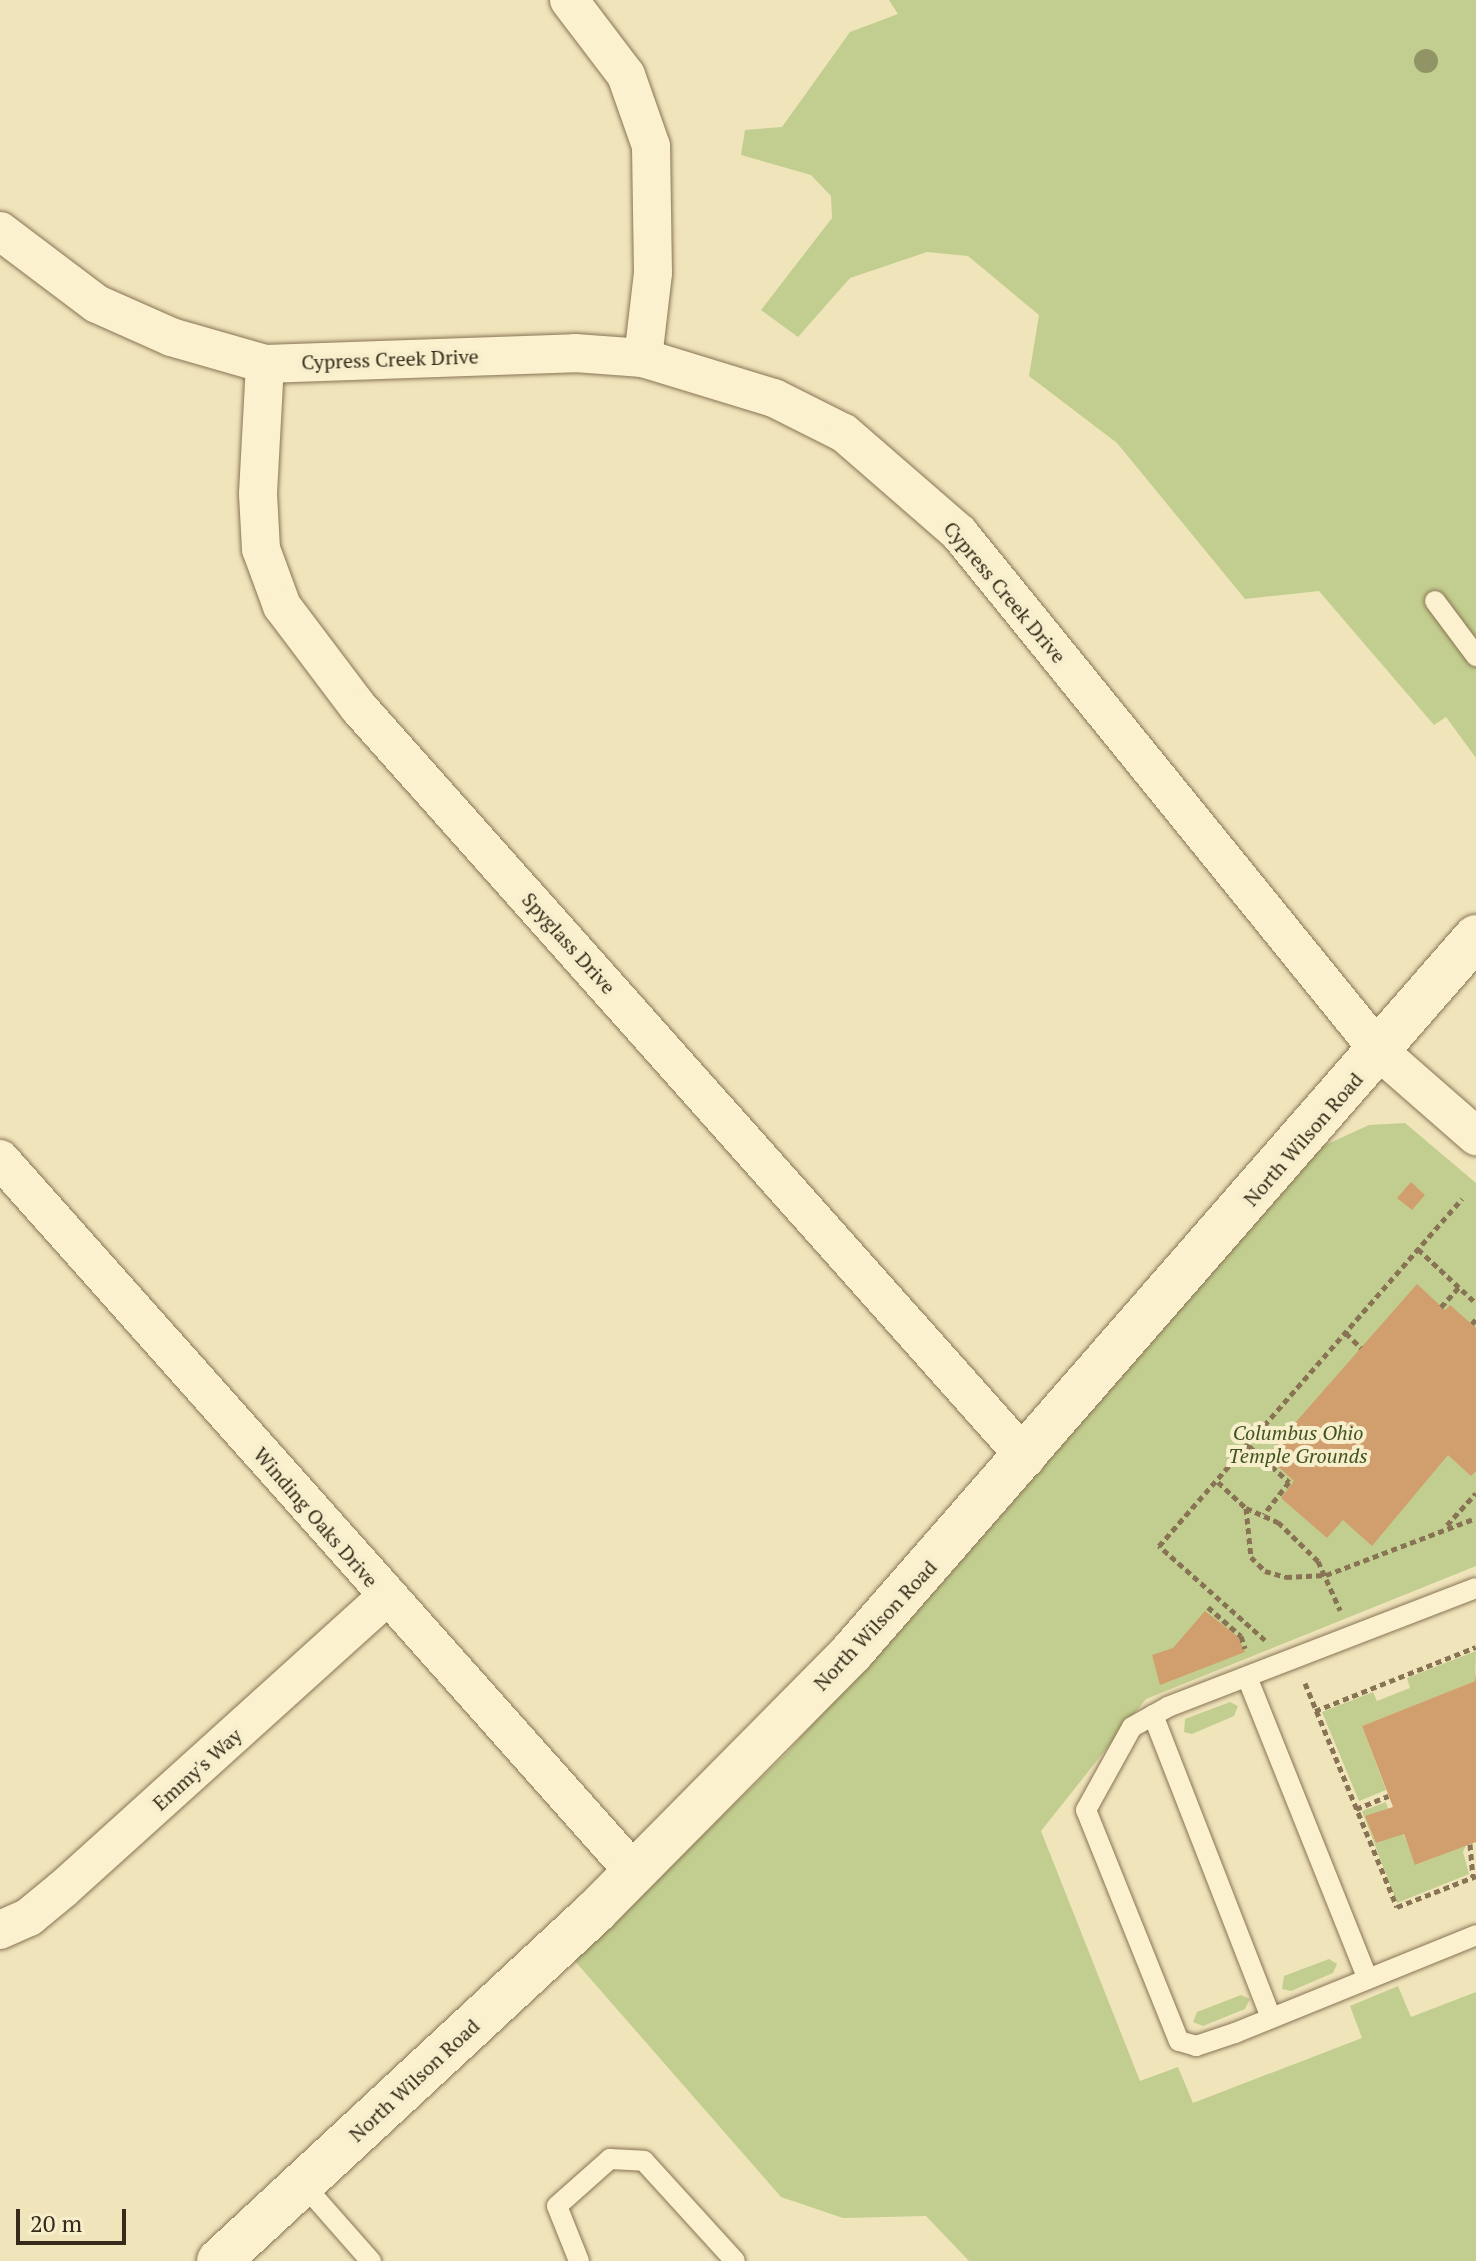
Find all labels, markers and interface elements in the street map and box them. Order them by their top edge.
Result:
street label: Cypress Creek Drive [301,344,479,374]
street label: Cypress Creek Drive [939,516,1071,668]
street label: Spyglass Drive [517,887,621,999]
street label: North Wilson Road [1238,1067,1368,1211]
park label: Columbus Ohio Temple Grounds [1228,1421,1368,1468]
street label: Winding Oaks Drive [249,1442,383,1592]
street label: North Wilson Road [809,1555,941,1695]
street label: Emmy's Way [148,1723,246,1815]
street label: North Wilson Road [344,2014,484,2146]
scale bar [20,2193,130,2243]
text: 20 m [30,2207,82,2239]

